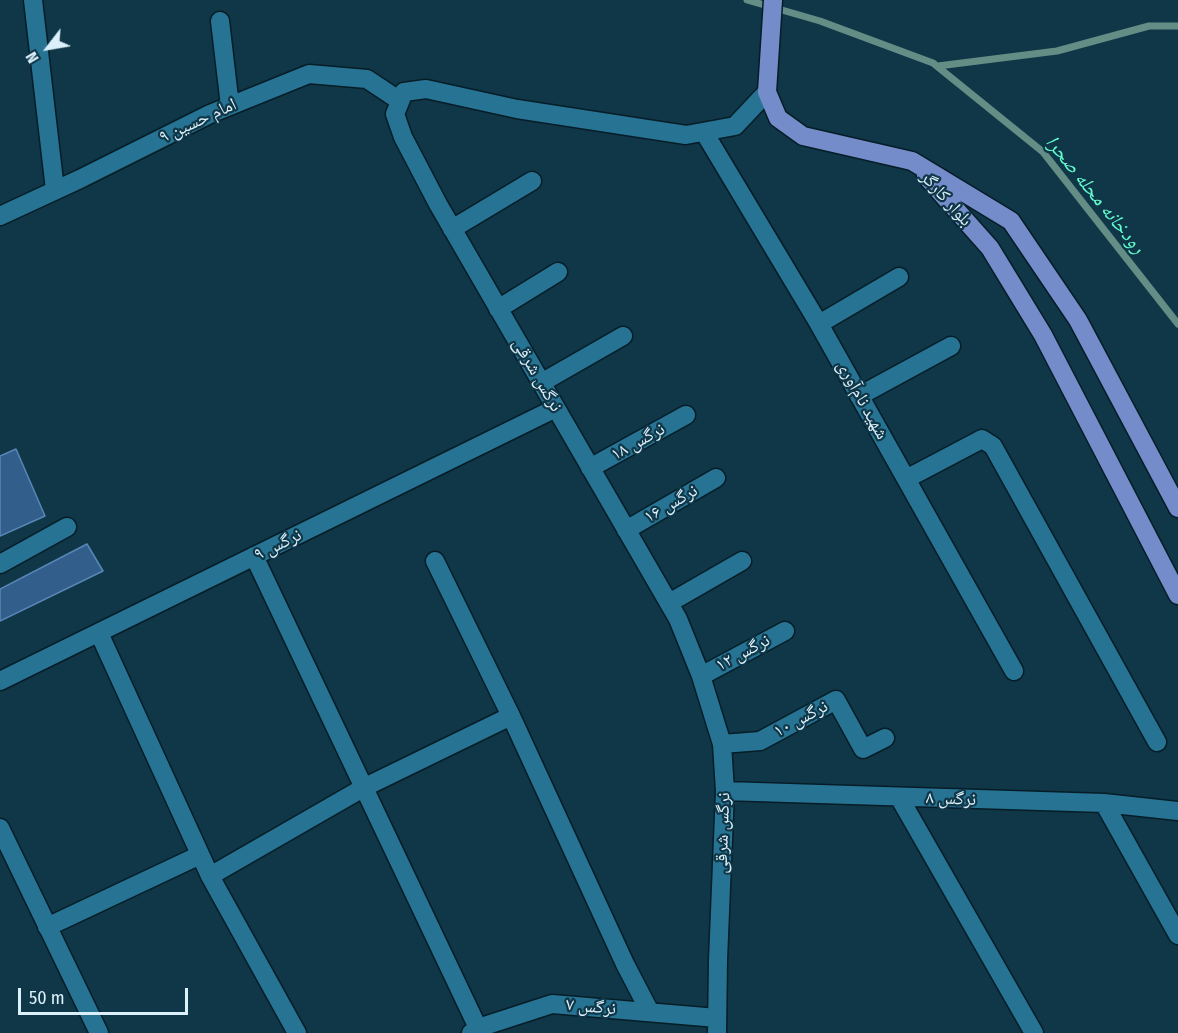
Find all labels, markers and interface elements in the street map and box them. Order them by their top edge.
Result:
north arrow [18,18,78,78]
text: N [22,49,43,67]
street label: امام حسین ۹ [156,94,240,148]
water label: رودخانه محله صحرا [1040,131,1150,259]
street label: بلوار کارگر [916,167,976,231]
street label: نرگس شرقی [507,334,567,416]
street label: شهید نام‌آوری [831,357,893,443]
street label: نرگس ۱۸ [607,418,669,466]
street label: نرگس ۱۶ [640,480,702,528]
street label: نرگس ۹ [251,524,305,566]
street label: نرگس ۱۲ [712,630,774,676]
street label: نرگس ۱۰ [770,696,832,742]
street label: نرگس ۸ [925,787,977,811]
street label: نرگس شرقی [711,792,735,874]
scale bar [21,976,190,1014]
text: 50 m [29,987,65,1009]
street label: نرگس ۷ [565,994,617,1020]

